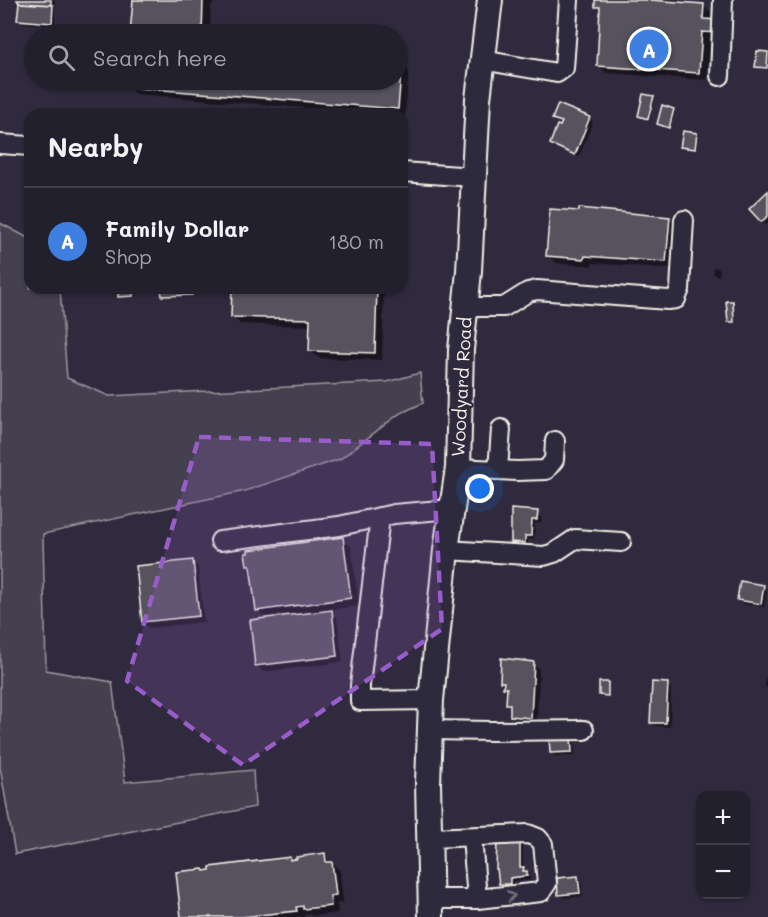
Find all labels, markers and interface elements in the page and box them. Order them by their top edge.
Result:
search box [24,24,408,90]
pin: A [630,26,668,72]
icon: search [45,41,78,74]
text: Search here [93,43,227,72]
text: Nearby [48,130,143,164]
text: Family Dollar [105,214,249,243]
text: A [61,228,74,254]
text: 180 m [328,228,384,254]
text: Shop [105,243,152,269]
street label: Woodyard Road [445,316,477,458]
your location [465,474,494,503]
map controls [696,791,750,899]
button: + [696,791,750,845]
button: − [696,845,750,899]
one-way arrow [507,890,516,903]

